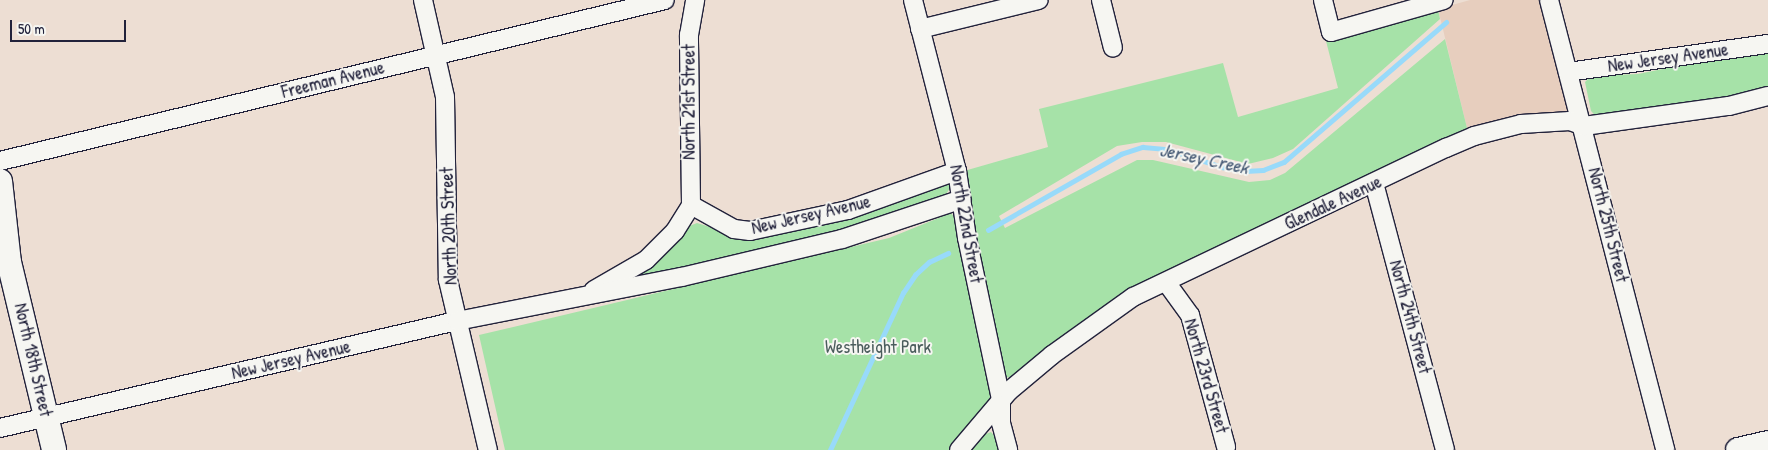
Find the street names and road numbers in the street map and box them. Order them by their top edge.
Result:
street label: New Jersey Avenue [1606,39,1730,77]
street label: North 21st Street [678,44,700,160]
street label: Freeman Avenue [279,57,387,103]
street label: North 22nd Street [945,163,987,285]
street label: North 25th Street [1583,165,1633,285]
street label: North 20th Street [436,167,462,285]
street label: Glendale Avenue [1281,171,1385,235]
street label: New Jersey Avenue [749,191,873,239]
street label: North 24th Street [1384,258,1436,376]
street label: North 18th Street [9,301,57,419]
street label: North 23rd Street [1179,316,1233,436]
street label: New Jersey Avenue [229,336,353,384]

